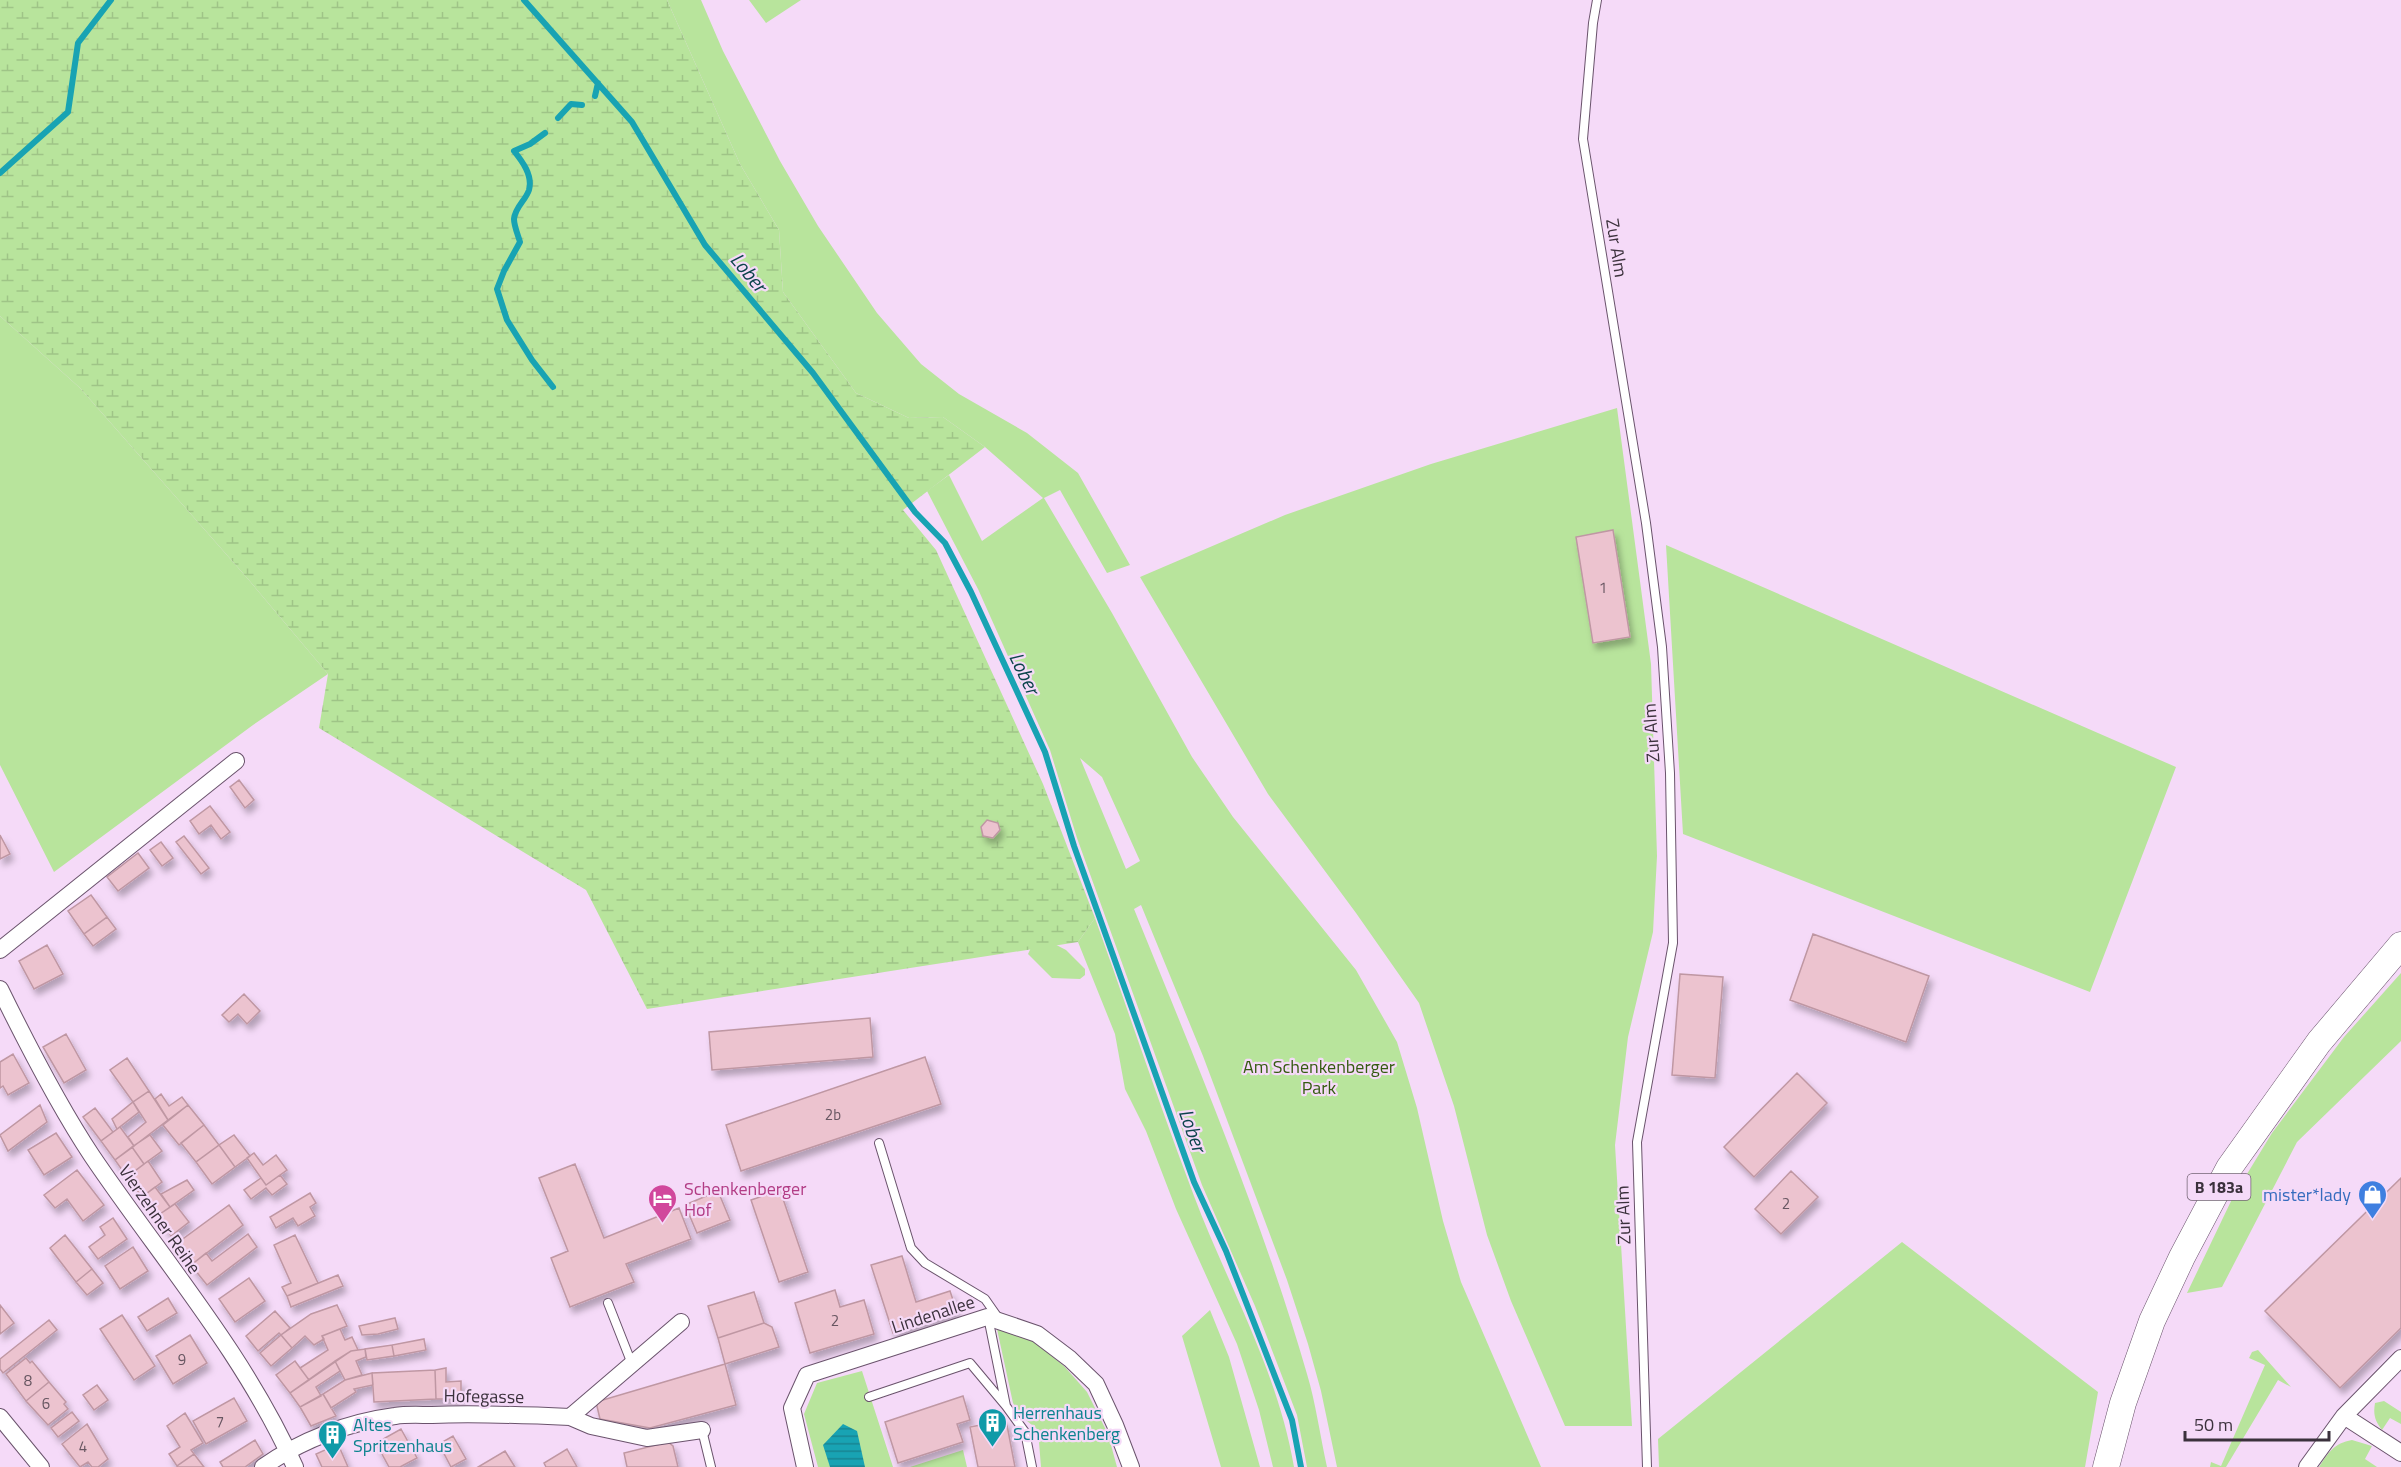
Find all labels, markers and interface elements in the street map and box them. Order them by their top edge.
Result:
street label: Zur Alm [1599,217,1635,279]
water label: Lober [723,245,777,301]
house number: 1 [1599,576,1607,599]
water label: Lober [1001,647,1050,702]
street label: Zur Alm [1635,703,1667,763]
park label: Am Schenkenberger Park [1243,1053,1395,1101]
house number: 2b [825,1103,841,1126]
water label: Lober [1171,1104,1216,1158]
street label: Vierzehner Reihe [112,1159,208,1279]
road number: B 183a [2188,1174,2250,1200]
place label: Schenkenberger Hof [684,1175,806,1223]
shop icon: mister*lady [2356,1178,2388,1220]
place label: mister*lady [2263,1181,2351,1208]
hotel icon: Schenkenberger Hof [647,1182,679,1224]
street label: Zur Alm [1608,1185,1638,1245]
house number: 2 [1782,1192,1790,1215]
street label: Lindenallee [888,1288,978,1340]
house number: 2 [831,1309,839,1332]
house number: 9 [178,1348,186,1371]
house number: 8 [24,1369,32,1392]
street label: Hofegasse [443,1382,525,1410]
house number: 6 [42,1392,50,1415]
place label: Herrenhaus Schenkenberg [1013,1399,1120,1447]
scale bar [2185,1404,2329,1442]
building icon: Herrenhaus Schenkenberg [976,1406,1008,1448]
house number: 7 [216,1410,224,1433]
place label: Altes Spritzenhaus [353,1411,452,1459]
text: 50 m [2194,1411,2233,1438]
building icon: Altes Spritzenhaus [316,1418,348,1460]
house number: 4 [79,1435,87,1458]

